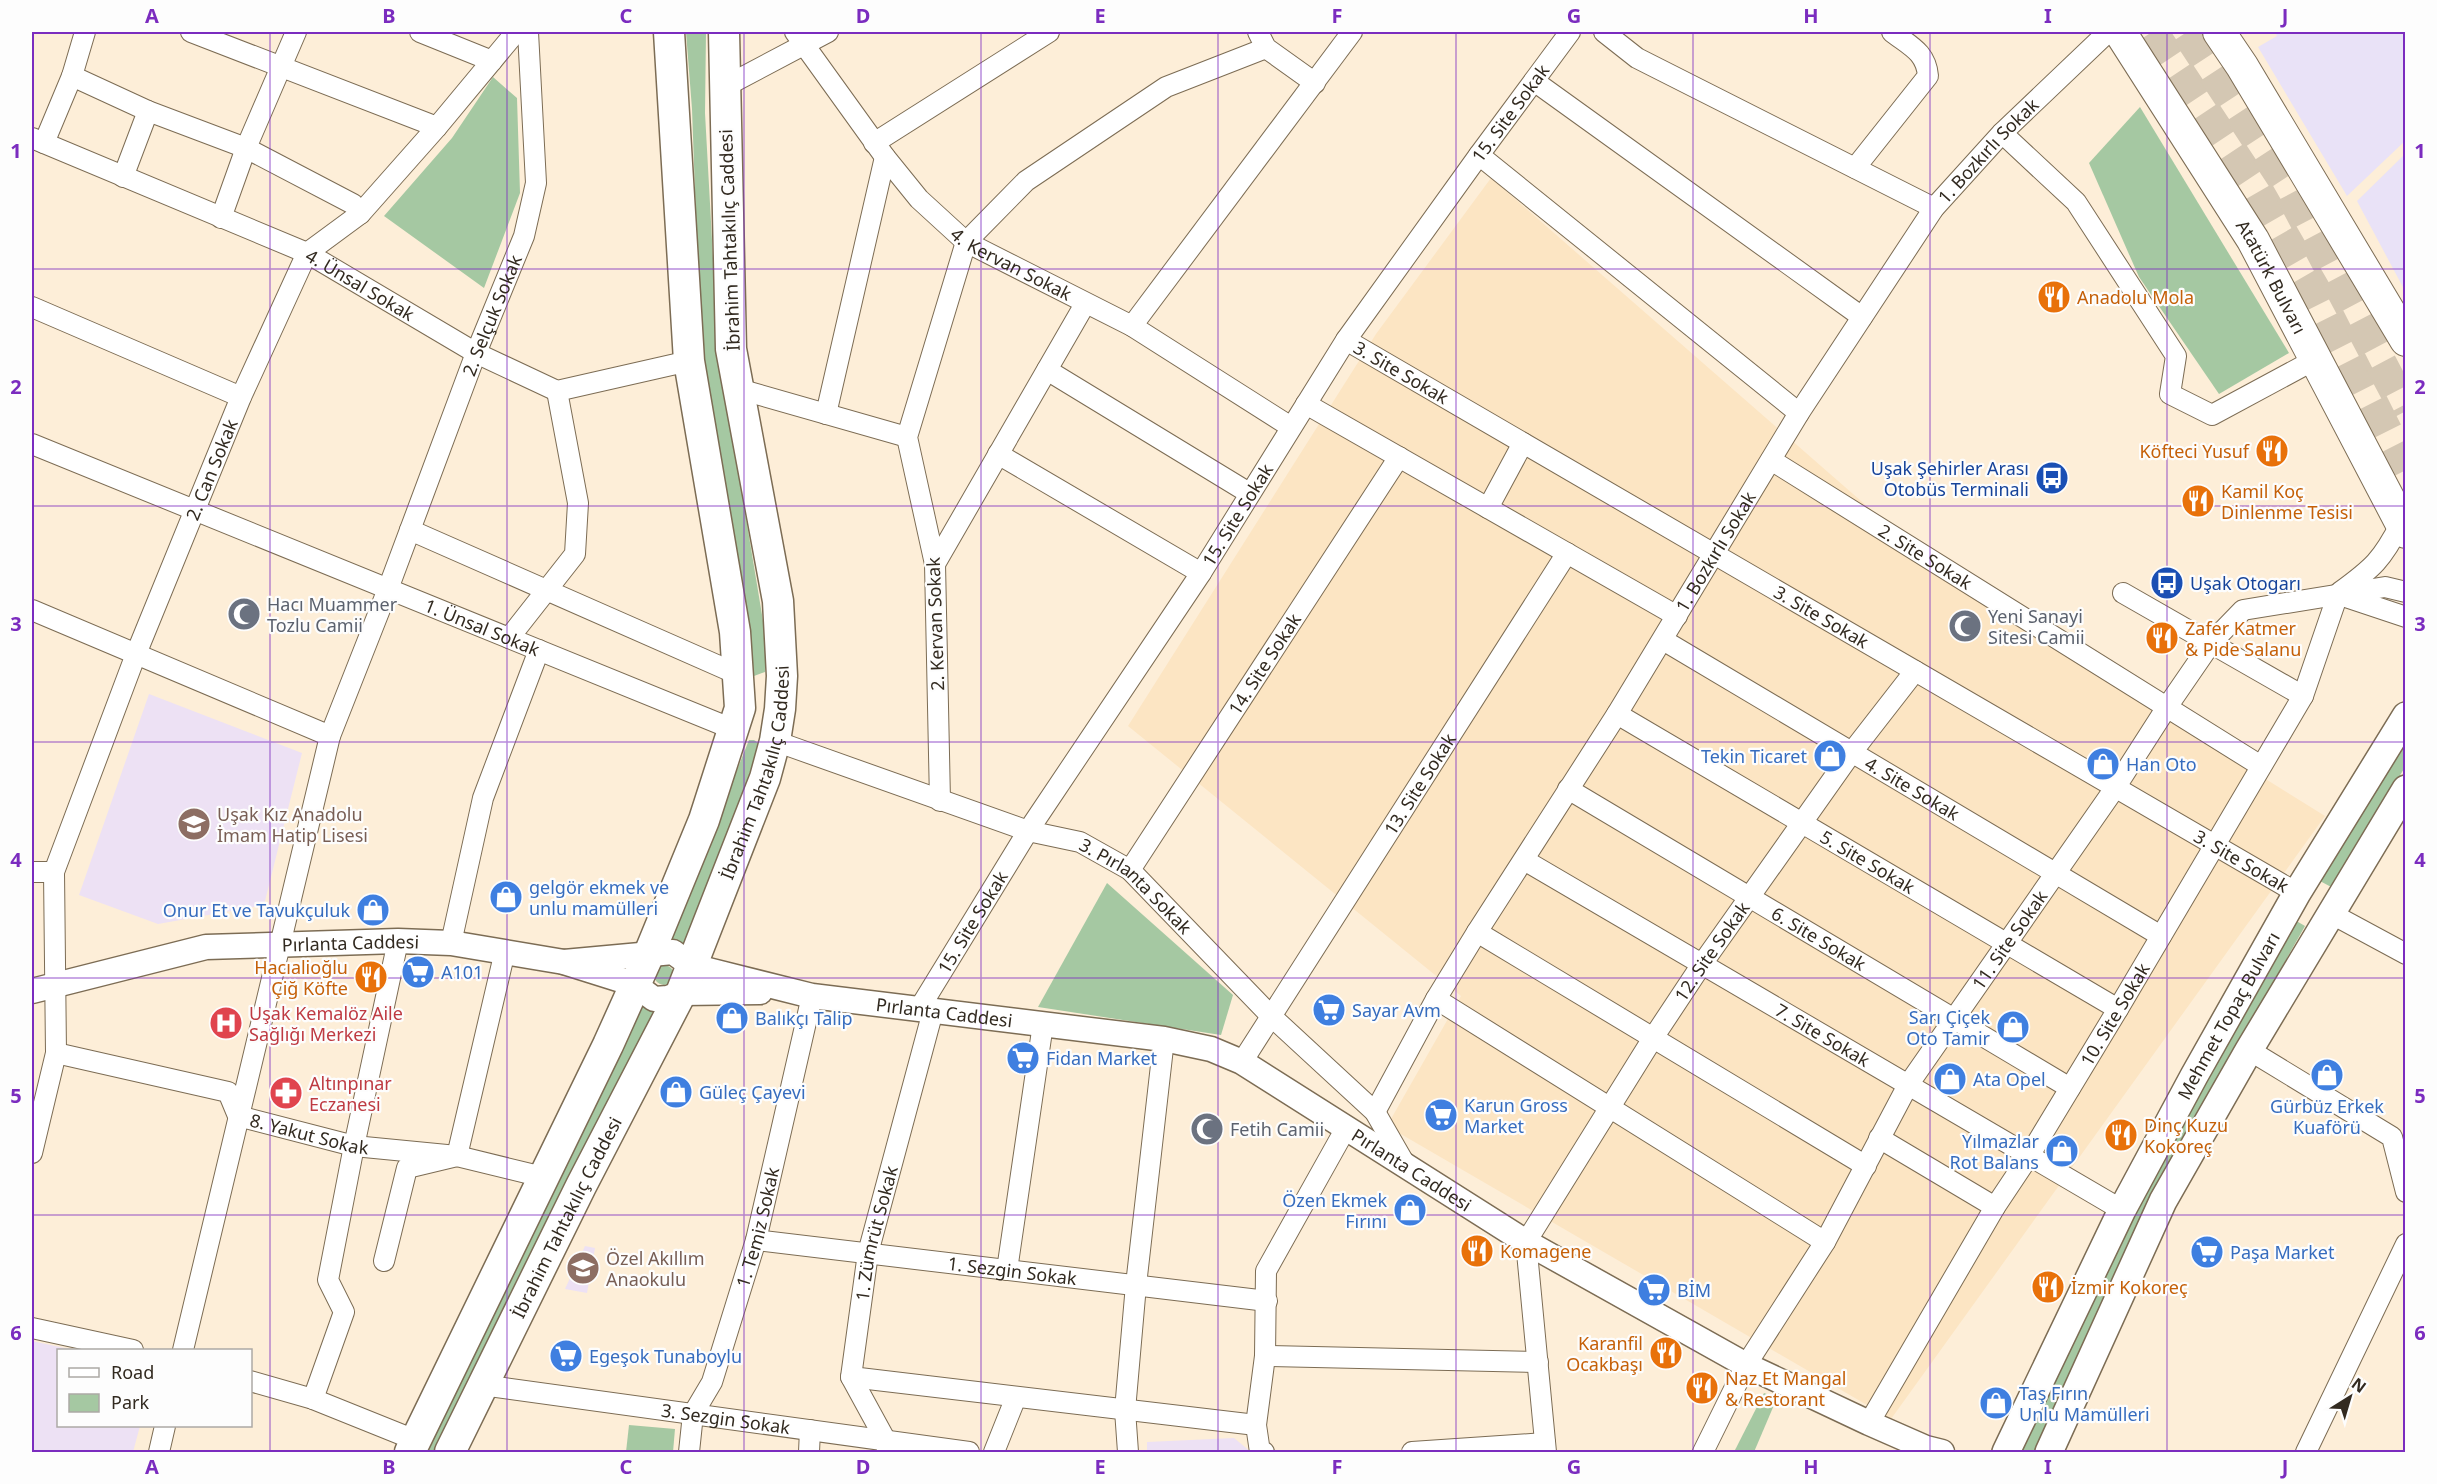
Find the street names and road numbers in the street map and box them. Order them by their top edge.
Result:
street label: 15. Site Sokak [1466,59,1555,167]
street label: 1. Bozkırlı Sokak [1932,92,2044,208]
street label: İbrahim Tahtakılıç Caddesi [713,129,745,351]
street label: Atatürk Bulvarı [2231,215,2312,338]
street label: 4. Kervan Sokak [946,222,1076,306]
street label: 4. Ünsal Sokak [302,243,419,326]
street label: 2. Selçuk Sokak [457,251,527,379]
street label: 3. Site Sokak [1350,335,1453,409]
street label: 2. Can Sokak [180,415,243,524]
street label: 15. Site Sokak [1196,459,1278,570]
street label: 1. Bozkırlı Sokak [1670,486,1761,616]
street label: 2. Site Sokak [1874,518,1977,595]
street label: 2. Kervan Sokak [921,556,949,691]
street label: 3. Site Sokak [1770,579,1874,654]
street label: 1. Ünsal Sokak [421,593,544,661]
street label: 14. Site Sokak [1223,608,1306,719]
street label: İbrahim Tahtakılıç Caddesi [715,665,794,883]
street label: 13. Site Sokak [1378,728,1461,839]
street label: 4. Site Sokak [1861,751,1964,826]
street label: 5. Site Sokak [1816,824,1920,899]
street label: 3. Site Sokak [2190,824,2294,898]
street label: 3. Pırlanta Sokak [1075,832,1197,939]
street label: 15. Site Sokak [932,866,1013,978]
street label: 11. Site Sokak [1966,885,2053,994]
street label: 12. Site Sokak [1669,896,1755,1006]
street label: 6. Site Sokak [1767,901,1871,976]
street label: Mehmet Topaç Bulvarı [2172,927,2285,1104]
street label: Pırlanta Caddesi [281,929,419,957]
street label: 10. Site Sokak [2074,958,2155,1070]
street label: Pırlanta Caddesi [875,992,1014,1032]
street label: 7. Site Sokak [1771,998,1875,1072]
street label: 8. Yakut Sokak [248,1108,370,1159]
street label: İbrahim Tahtakılıç Caddesi [506,1113,627,1322]
street label: Pırlanta Caddesi [1347,1123,1476,1216]
street label: 1. Zümrüt Sokak [850,1163,903,1302]
street label: 1. Temiz Sokak [730,1164,784,1290]
street label: 1. Sezgin Sokak [946,1251,1078,1290]
street label: 3. Sezgin Sokak [660,1398,792,1439]

